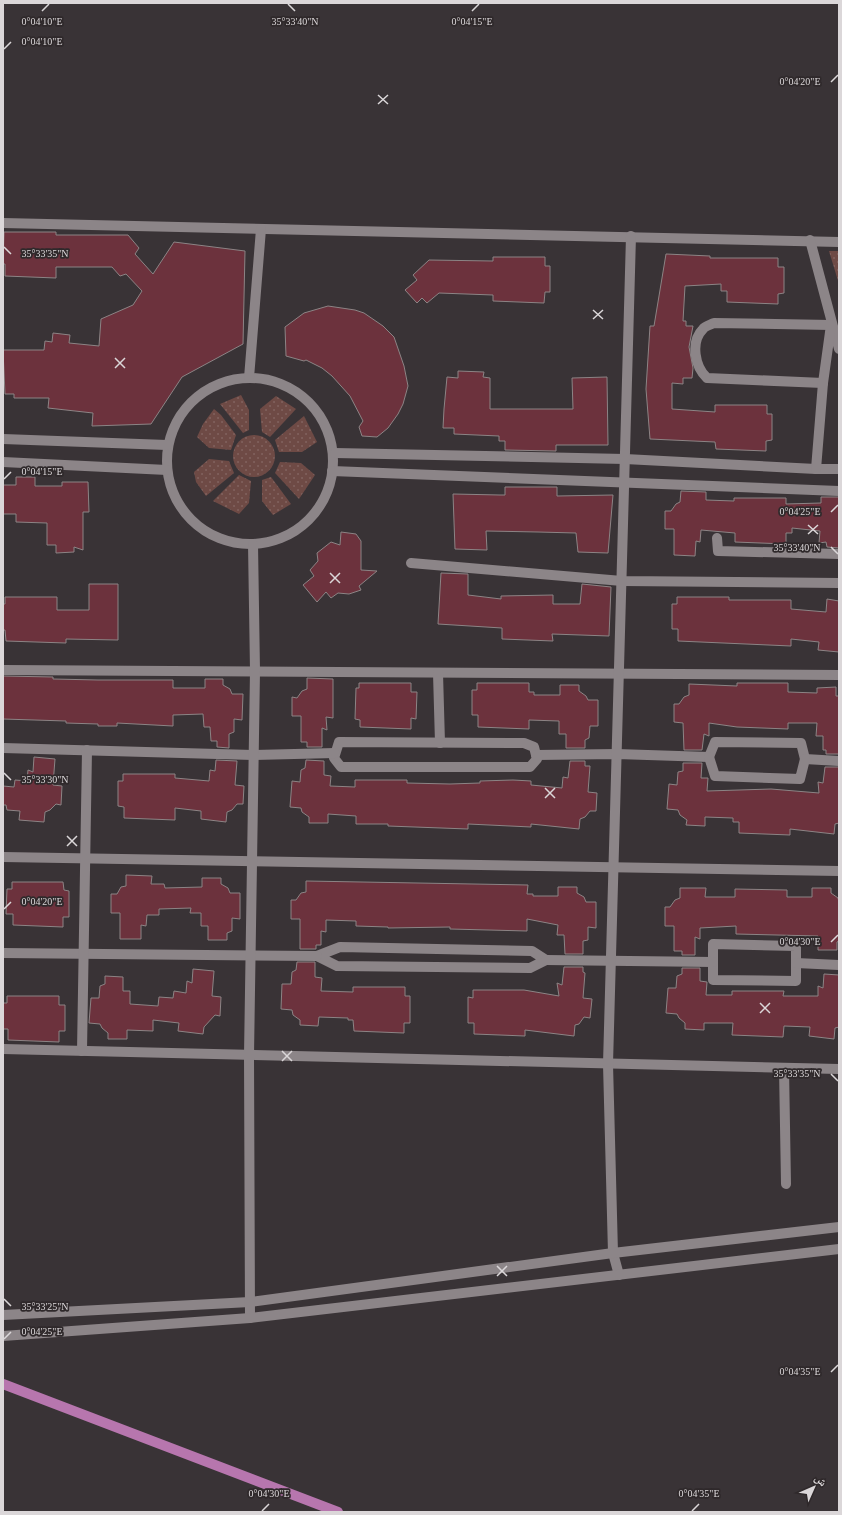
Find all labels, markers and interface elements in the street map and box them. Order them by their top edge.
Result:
text: 0°04'10"E [22,16,63,27]
text: 35°33'40"N [271,16,319,27]
text: 0°04'15"E [452,16,493,27]
text: 0°04'10"E [22,36,63,47]
text: 0°04'20"E [780,76,821,87]
text: 35°33'35"N [21,248,69,259]
text: 0°04'15"E [22,466,63,477]
text: 0°04'25"E [780,506,821,517]
text: 35°33'40"N [773,542,821,553]
text: 35°33'30"N [21,774,69,785]
text: 0°04'20"E [22,896,63,907]
text: 0°04'30"E [780,936,821,947]
text: 35°33'35"N [773,1068,821,1079]
text: 35°33'25"N [21,1301,69,1312]
text: 0°04'25"E [22,1326,63,1337]
text: 0°04'35"E [780,1366,821,1377]
north arrow [794,1467,834,1507]
text: ش [811,1472,830,1490]
text: 0°04'30"E [249,1488,290,1499]
text: 0°04'35"E [679,1488,720,1499]

